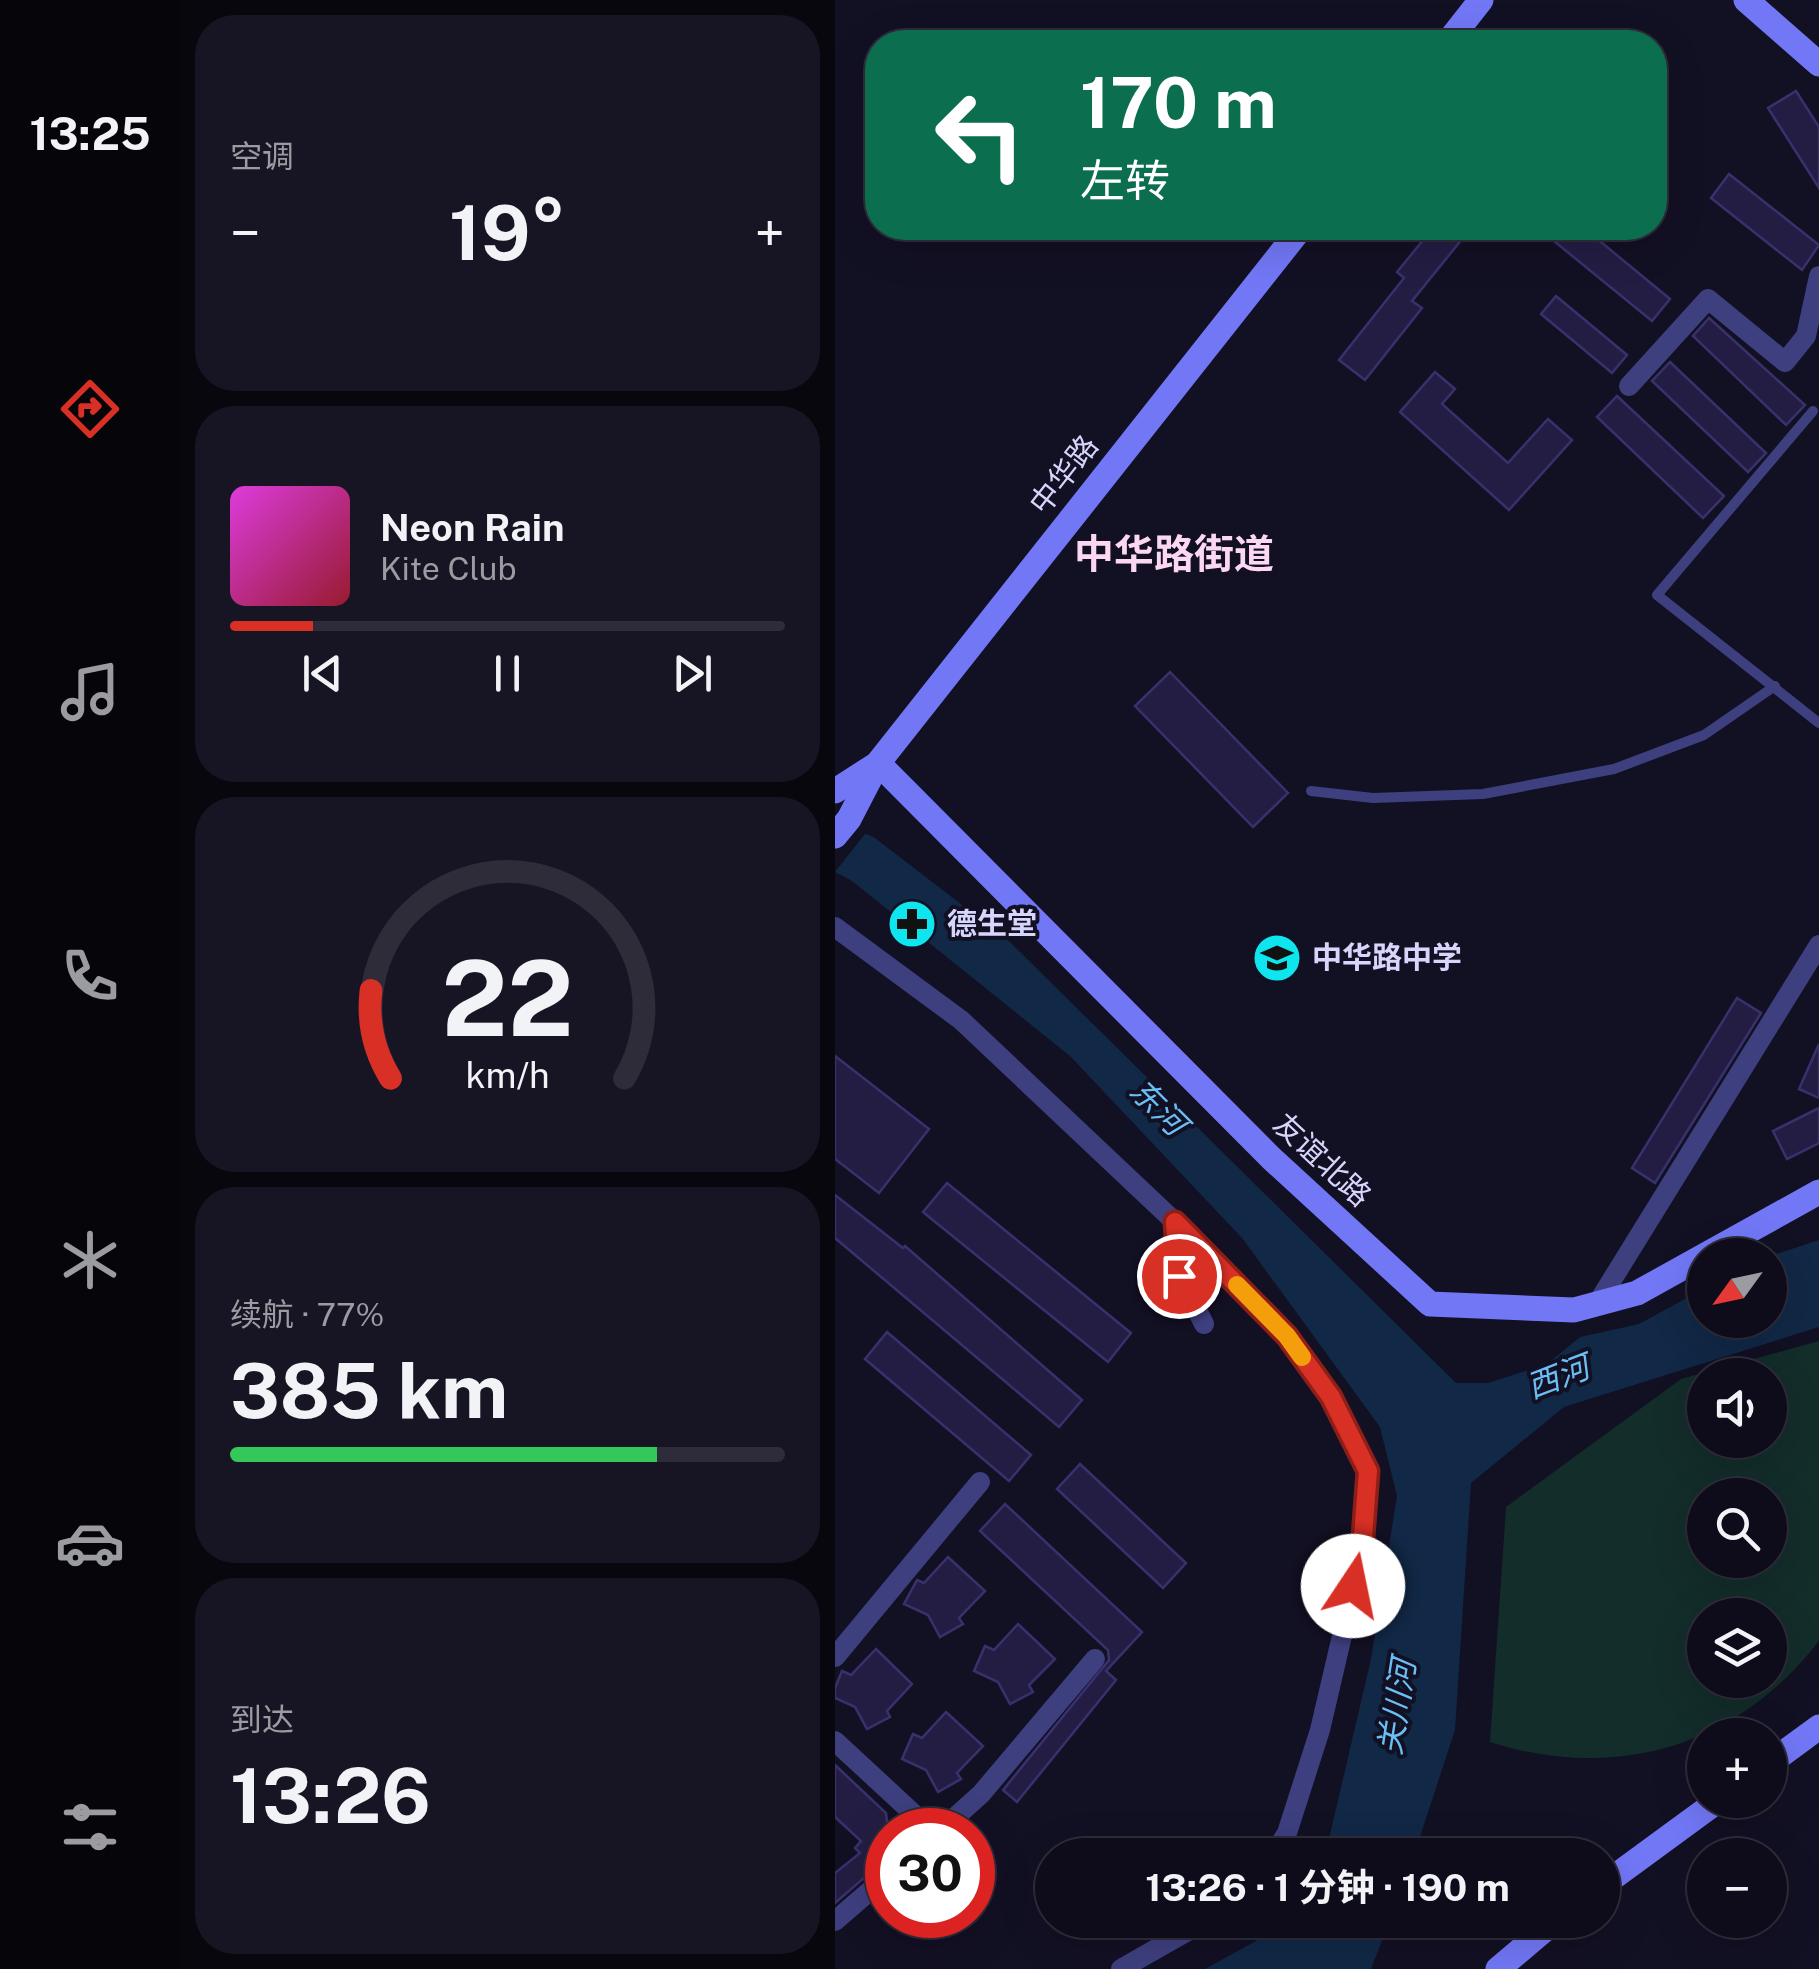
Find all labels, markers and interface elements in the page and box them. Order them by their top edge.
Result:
text: 170 m [1080,61,1277,144]
icon: left [915,70,1045,200]
text: 13:25 [29,107,151,160]
text: 空调 [230,138,294,175]
text: 左转 [1080,154,1170,207]
text: 19° [449,189,566,277]
text: − [230,201,261,265]
text: + [754,201,785,265]
icon: directions [55,374,125,444]
street label: 中华路 [1021,428,1105,521]
text: Neon Rain [380,505,564,550]
district label: 中华路街道 [1074,530,1274,577]
text: Kite Club [380,550,517,587]
icon: previous [295,646,350,701]
icon: pause [480,646,535,701]
icon: next [665,646,720,701]
icon: music [55,657,125,727]
pharmacy icon: 德生堂 [886,898,938,950]
place label: 德生堂 [947,905,1037,941]
school or university icon: 中华路中学 [1251,932,1303,984]
text: 22 [441,937,574,1059]
place label: 中华路中学 [1312,939,1462,975]
icon: phone [55,941,125,1011]
text: km/h [465,1054,550,1096]
water label: 东河 [1123,1071,1198,1147]
street label: 友谊北路 [1267,1105,1379,1213]
icon: climate [55,1225,125,1295]
pin [1137,1234,1222,1319]
north arrow [1687,1238,1787,1338]
map controls [1687,1238,1787,1938]
icon: arrive [1152,1249,1207,1304]
text: 续航 · 77% [230,1296,384,1333]
water label: 西河 [1521,1346,1600,1405]
text: 385 km [230,1347,508,1435]
button: sound [1687,1358,1787,1458]
button: search [1687,1478,1787,1578]
icon: car [55,1508,125,1578]
position arrow [1301,1534,1405,1638]
button: layers [1687,1598,1787,1698]
water label: 关川河 [1371,1651,1423,1757]
text: 到达 [230,1701,294,1738]
button: + [1687,1718,1787,1818]
text: 13:26 [230,1752,431,1840]
icon: filters [55,1792,125,1862]
speed limit sign: 30 [865,1808,995,1938]
button: − [1687,1838,1787,1938]
text: 13:26 · 1 分钟 · 190 m [1145,1865,1510,1910]

